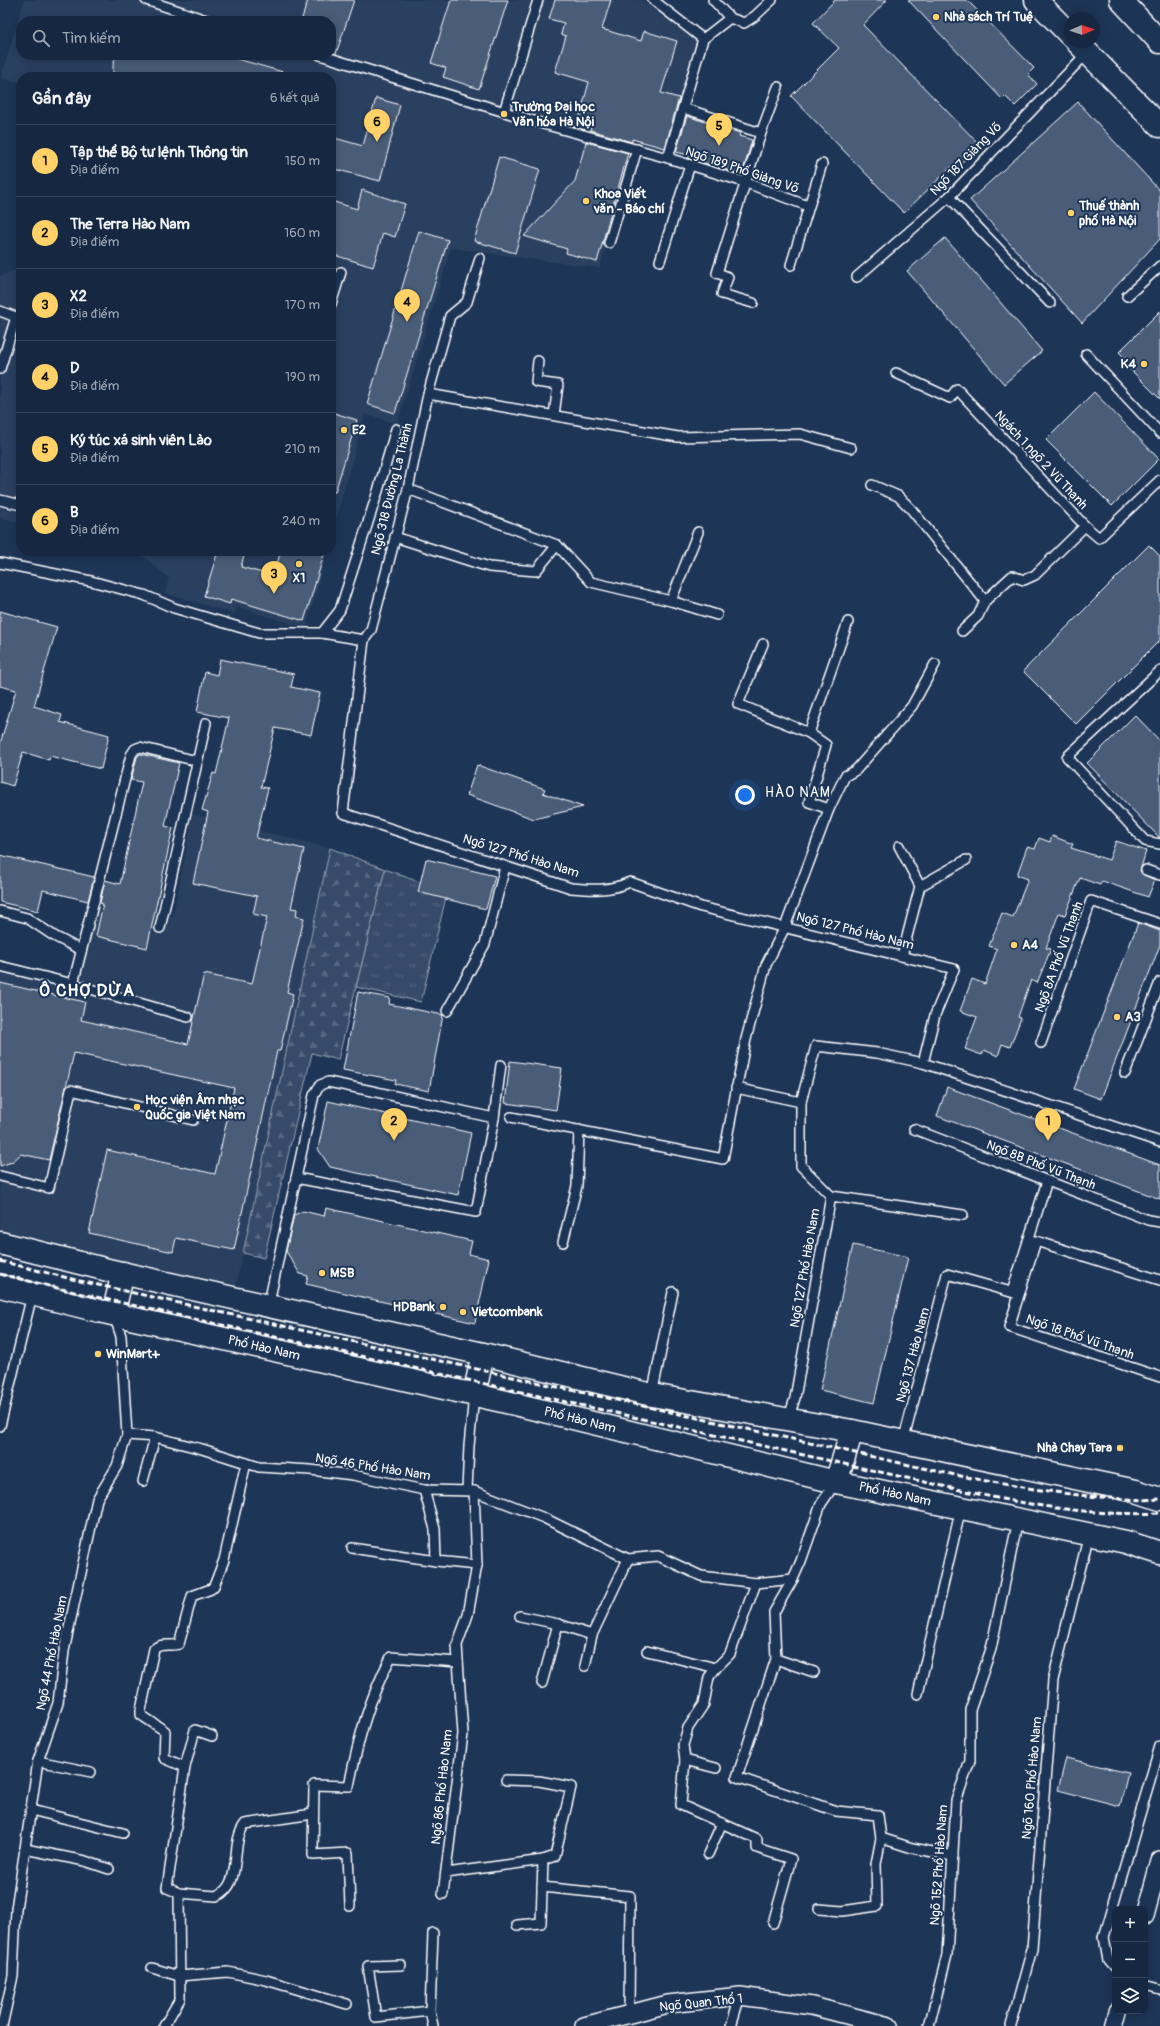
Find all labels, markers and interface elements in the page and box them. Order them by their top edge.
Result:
place label: Nhà sách Trí Tuệ [944,9,1033,25]
marker: Nhà sách Trí Tuệ [931,12,941,22]
north arrow [1064,12,1100,48]
search box [16,16,336,60]
icon: search [30,27,52,49]
text: Tìm kiếm [62,29,121,48]
text: Gần đây [32,88,91,109]
text: 6 kết quả [270,90,320,106]
place label: Trường Đại học Văn hóa Hà Nội [511,99,596,130]
pin: 6 [364,109,390,142]
marker: Trường Đại học Văn hóa Hà Nội [499,109,509,119]
pin: 5 [706,113,732,146]
street label: Ngõ 187 Giảng Võ [927,119,1005,199]
text: Tập thể Bộ tư lệnh Thông tin [70,143,248,162]
street label: Ngõ 189 Phố Giảng Võ [683,143,801,197]
text: 1 [42,153,48,169]
text: 150 m [285,153,320,169]
text: Địa điểm [70,162,119,178]
place label: Khoa Viết văn - Báo chí [593,186,665,217]
marker: Khoa Viết văn - Báo chí [581,196,591,206]
place label: Thuế thành phố Hà Nội [1078,198,1139,229]
marker: Thuế thành phố Hà Nội [1066,208,1076,218]
text: The Terra Hào Nam [70,215,190,234]
text: 2 [41,225,49,241]
text: 160 m [284,225,320,241]
text: Địa điểm [70,234,119,250]
text: X2 [70,287,87,306]
pin: 4 [394,289,420,322]
text: 3 [41,297,49,313]
text: 170 m [285,297,320,313]
text: Địa điểm [70,306,119,322]
place label: K4 [1121,356,1136,372]
text: D [70,359,79,378]
marker: K4 [1139,359,1149,369]
text: 4 [41,369,49,385]
text: 190 m [285,369,320,385]
text: Địa điểm [70,378,119,394]
street label: Ngách 1 ngõ 2 Vũ Thạnh [991,407,1091,513]
street label: Ngõ 318 Đường La Thành [368,421,416,557]
place label: E2 [352,422,366,438]
marker: E2 [339,425,349,435]
text: Ký túc xá sinh viên Lào [70,431,212,450]
text: 5 [41,441,49,457]
text: 210 m [284,441,320,457]
text: Địa điểm [70,450,119,466]
text: B [70,503,79,522]
text: 6 [41,513,49,529]
text: 240 m [282,513,320,529]
text: Địa điểm [70,522,119,538]
marker: X1 [294,559,304,569]
pin: 3 [261,561,287,594]
place label: X1 [293,570,305,586]
district label: HÀO NAM [765,783,831,801]
your location [735,785,755,805]
street label: Ngõ 127 Phố Hào Nam [461,831,581,881]
street label: Ngõ 8A Phố Vũ Thạnh [1031,899,1087,1015]
street label: Ngõ 127 Phố Hào Nam [794,909,916,953]
place label: A4 [1022,937,1038,953]
marker: A4 [1009,940,1019,950]
district label: Ô CHỢ DỪA [39,980,135,1001]
place label: A3 [1125,1009,1141,1025]
marker: A3 [1112,1012,1122,1022]
place label: Học viện Âm nhạc Quốc gia Việt Nam [145,1092,246,1123]
marker: Học viện Âm nhạc Quốc gia Việt Nam [132,1102,142,1112]
pin: 2 [381,1108,407,1141]
pin: 1 [1035,1108,1061,1141]
street label: Ngõ 8B Phố Vũ Thạnh [984,1137,1098,1193]
street label: Ngõ 127 Phố Hào Nam [787,1207,823,1329]
place label: MSB [330,1265,355,1281]
marker: MSB [317,1268,327,1278]
place label: HDBank [393,1299,436,1315]
marker: HDBank [438,1302,448,1312]
place label: Vietcombank [471,1304,543,1320]
street label: Ngõ 137 Hào Nam [893,1306,933,1404]
marker: Vietcombank [458,1307,468,1317]
street label: Ngõ 18 Phố Vũ Thạnh [1024,1311,1136,1363]
street label: Phố Hào Nam [226,1332,302,1364]
place label: WinMart+ [106,1346,160,1362]
marker: WinMart+ [93,1349,103,1359]
street label: Phố Hào Nam [542,1403,618,1437]
place label: Nhà Chay Tara [1037,1440,1112,1456]
marker: Nhà Chay Tara [1115,1443,1125,1453]
street label: Ngõ 46 Phố Hào Nam [314,1450,432,1484]
street label: Phố Hào Nam [857,1479,933,1509]
street label: Ngõ 44 Phố Hào Nam [33,1594,71,1712]
street label: Ngõ 160 Phố Hào Nam [1019,1716,1045,1840]
street label: Ngõ 86 Phố Hào Nam [428,1729,456,1845]
street label: Ngõ 152 Phố Hào Nam [927,1804,951,1926]
map controls [1112,1906,1148,2014]
button: + [1112,1906,1148,1942]
button: − [1112,1942,1148,1978]
button: layers [1112,1978,1148,2014]
street label: Ngõ Quan Thổ 1 [658,1991,744,2015]

